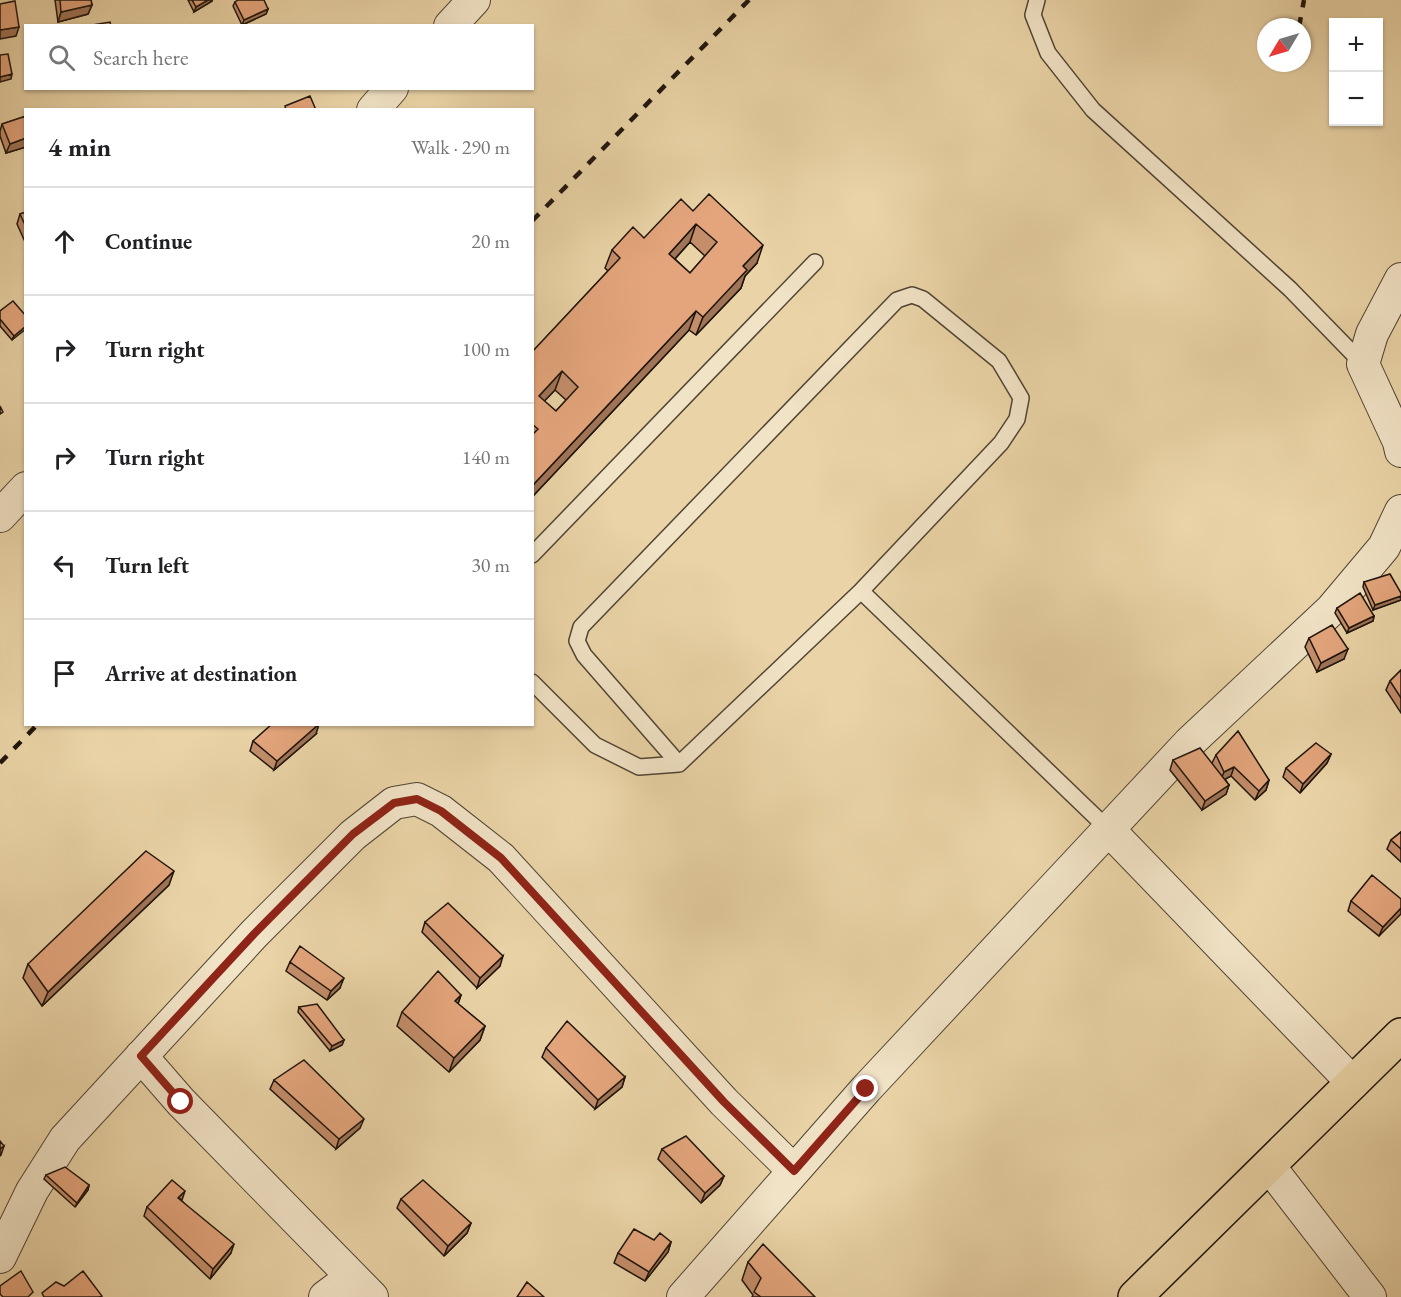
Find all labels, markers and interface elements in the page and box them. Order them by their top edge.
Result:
north arrow [1257,18,1311,72]
map controls [1329,18,1383,126]
button: + [1329,18,1383,72]
search box [24,24,534,90]
icon: search [45,41,78,74]
text: Search here [93,43,188,72]
button: − [1329,72,1383,126]
text: 4 min [48,130,111,164]
text: Walk · 290 m [411,134,510,160]
icon: ahead [48,225,81,258]
text: Continue [105,227,192,256]
text: 20 m [471,228,510,254]
icon: right [48,333,81,366]
text: Turn right [105,335,204,364]
text: 100 m [462,336,510,362]
icon: right [48,441,81,474]
text: Turn right [105,443,204,472]
text: 140 m [462,444,510,470]
icon: left [48,549,81,582]
text: Turn left [105,551,189,580]
text: 30 m [471,552,510,578]
icon: arrive [48,657,81,690]
text: Arrive at destination [105,659,297,688]
route end [852,1075,878,1101]
route start [167,1088,193,1114]

